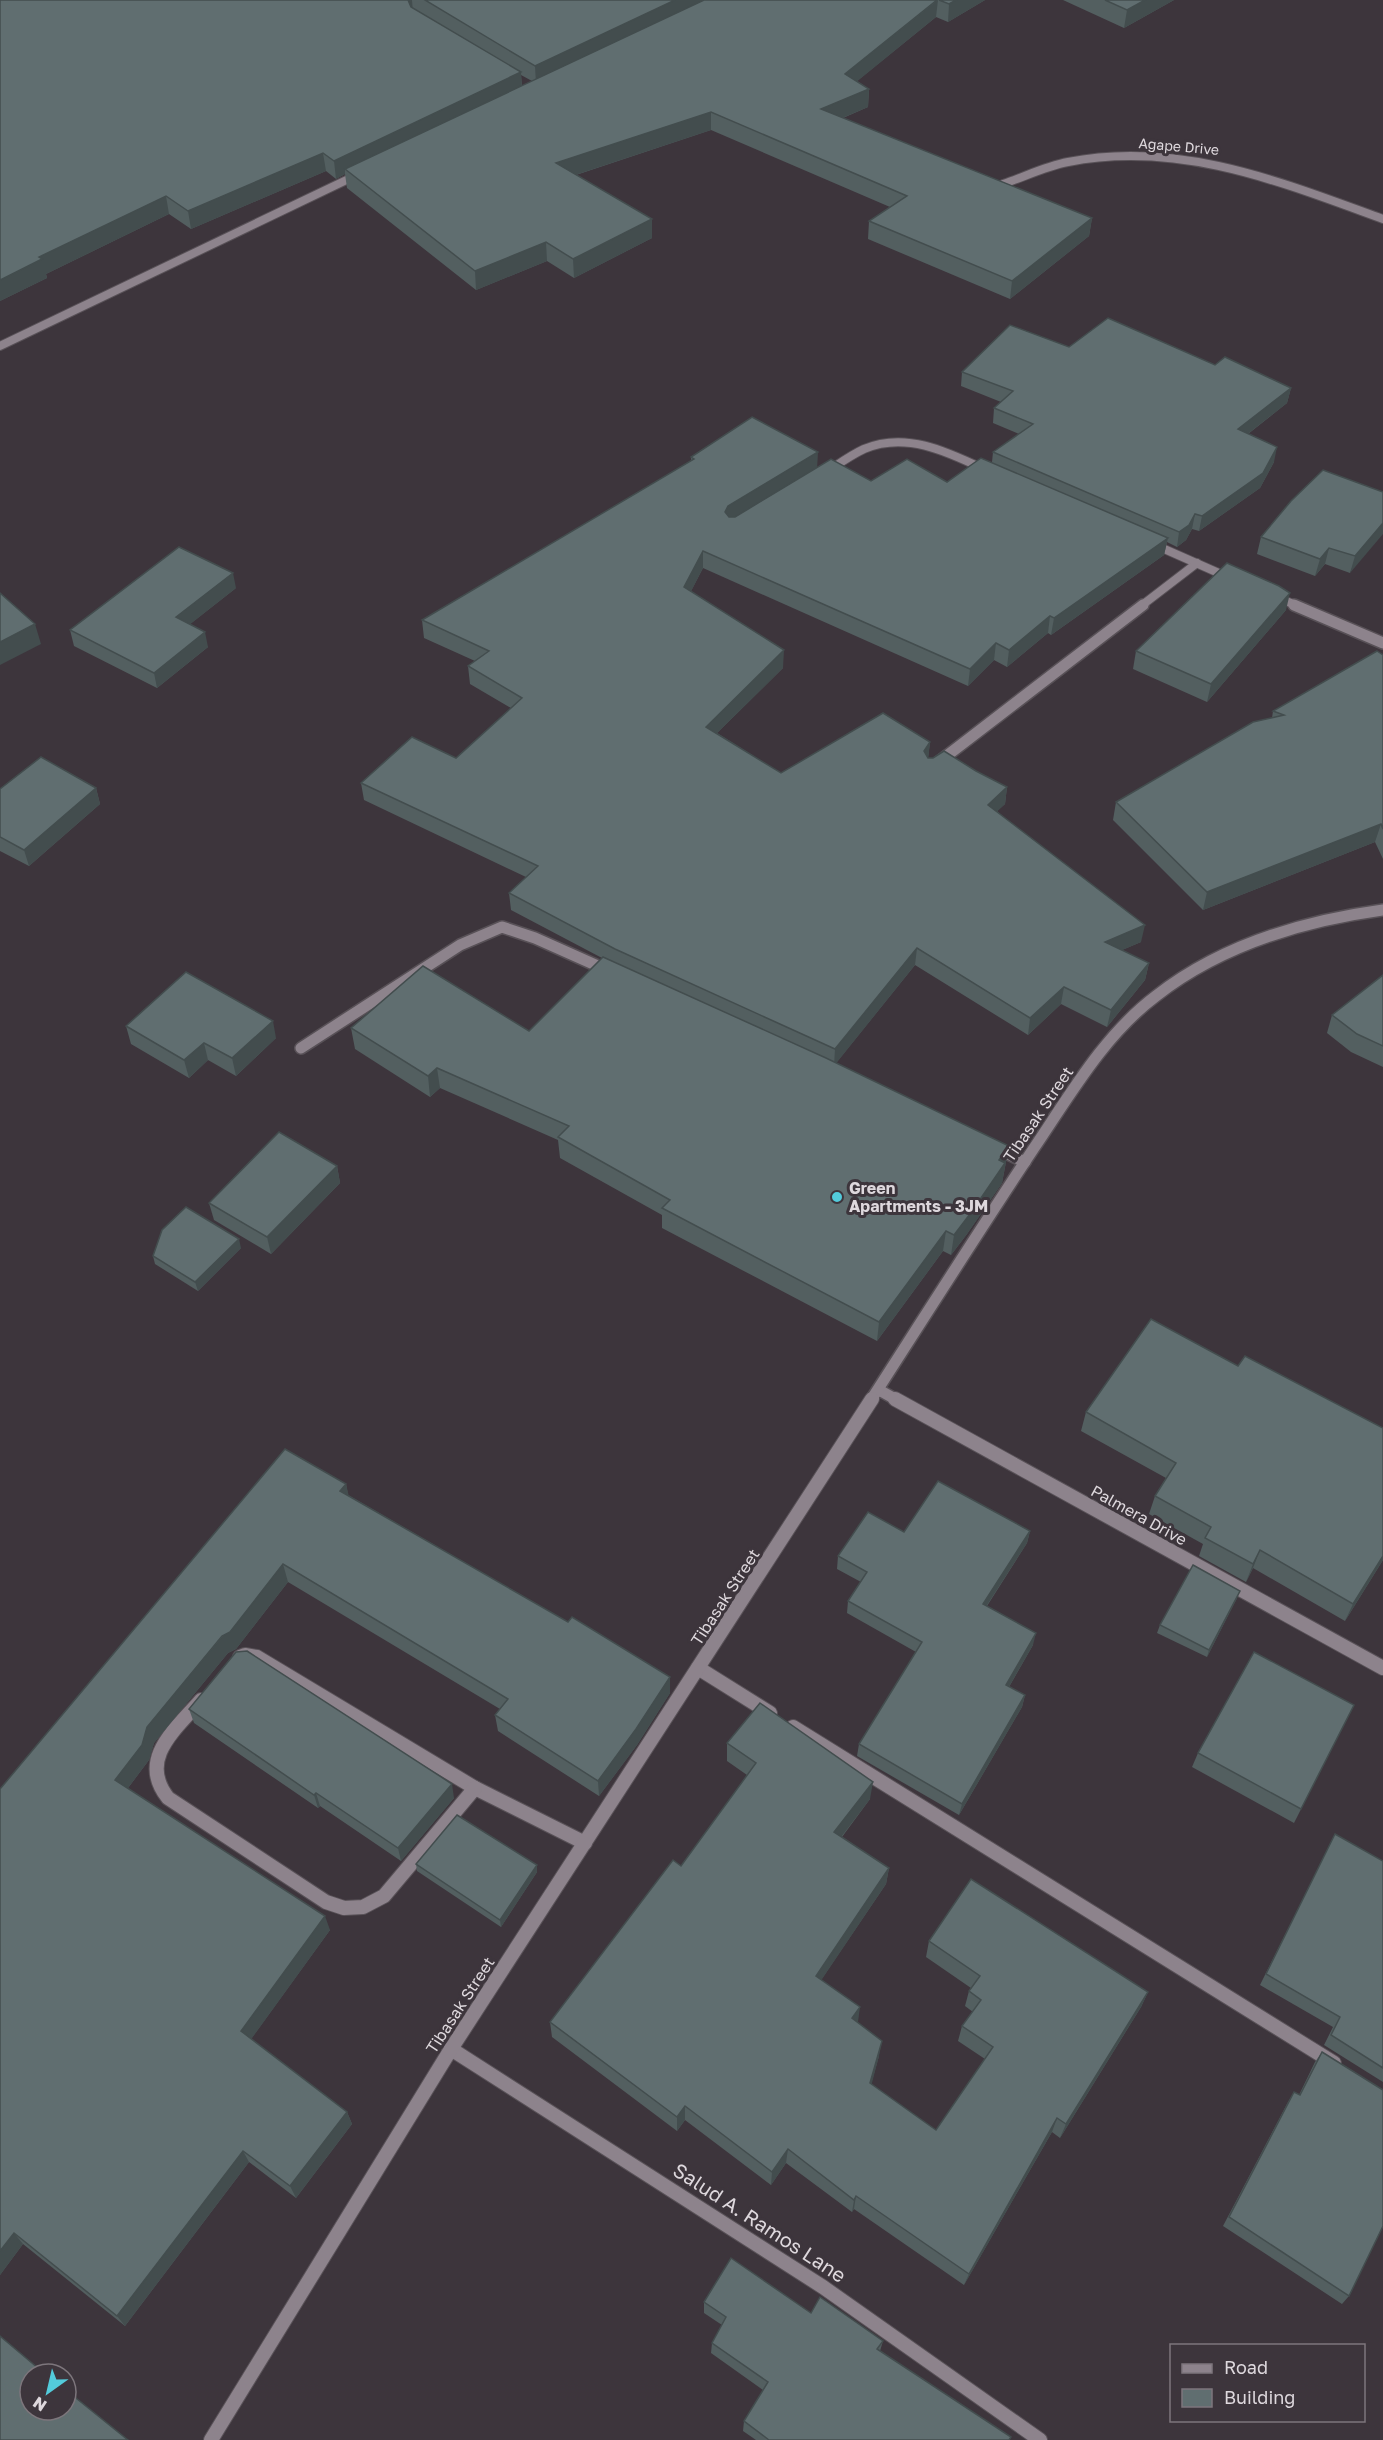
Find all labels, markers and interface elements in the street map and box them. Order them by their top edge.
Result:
street label: Agape Drive [1138,134,1220,158]
street label: Tibasak Street [999,1062,1077,1166]
place label: Green Apartments - 3JM [849,1178,988,1216]
marker: Green Apartments - 3JM [830,1190,844,1204]
street label: Palmera Drive [1087,1480,1191,1550]
street label: Tibasak Street [686,1545,764,1649]
street label: Tibasak Street [421,1953,499,2057]
street label: Salud A. Ramos Lane [669,2157,851,2287]
legend [1170,2344,1365,2422]
text: Road [1224,2356,1268,2378]
north arrow [18,2362,78,2422]
text: Building [1224,2386,1295,2408]
text: N [29,2393,50,2416]

